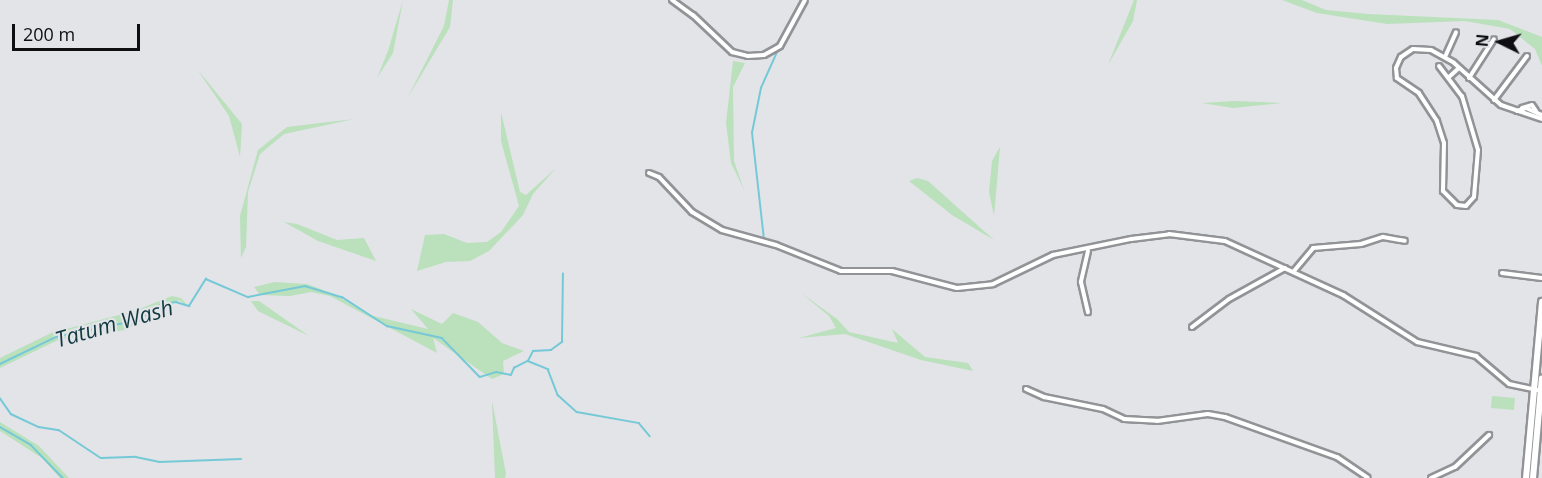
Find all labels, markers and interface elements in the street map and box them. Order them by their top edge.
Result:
scale bar [15,12,142,50]
north arrow [1470,12,1530,72]
text: 200 m [23,22,75,46]
text: N [1471,33,1494,48]
water label: Tatum Wash [52,294,176,352]

